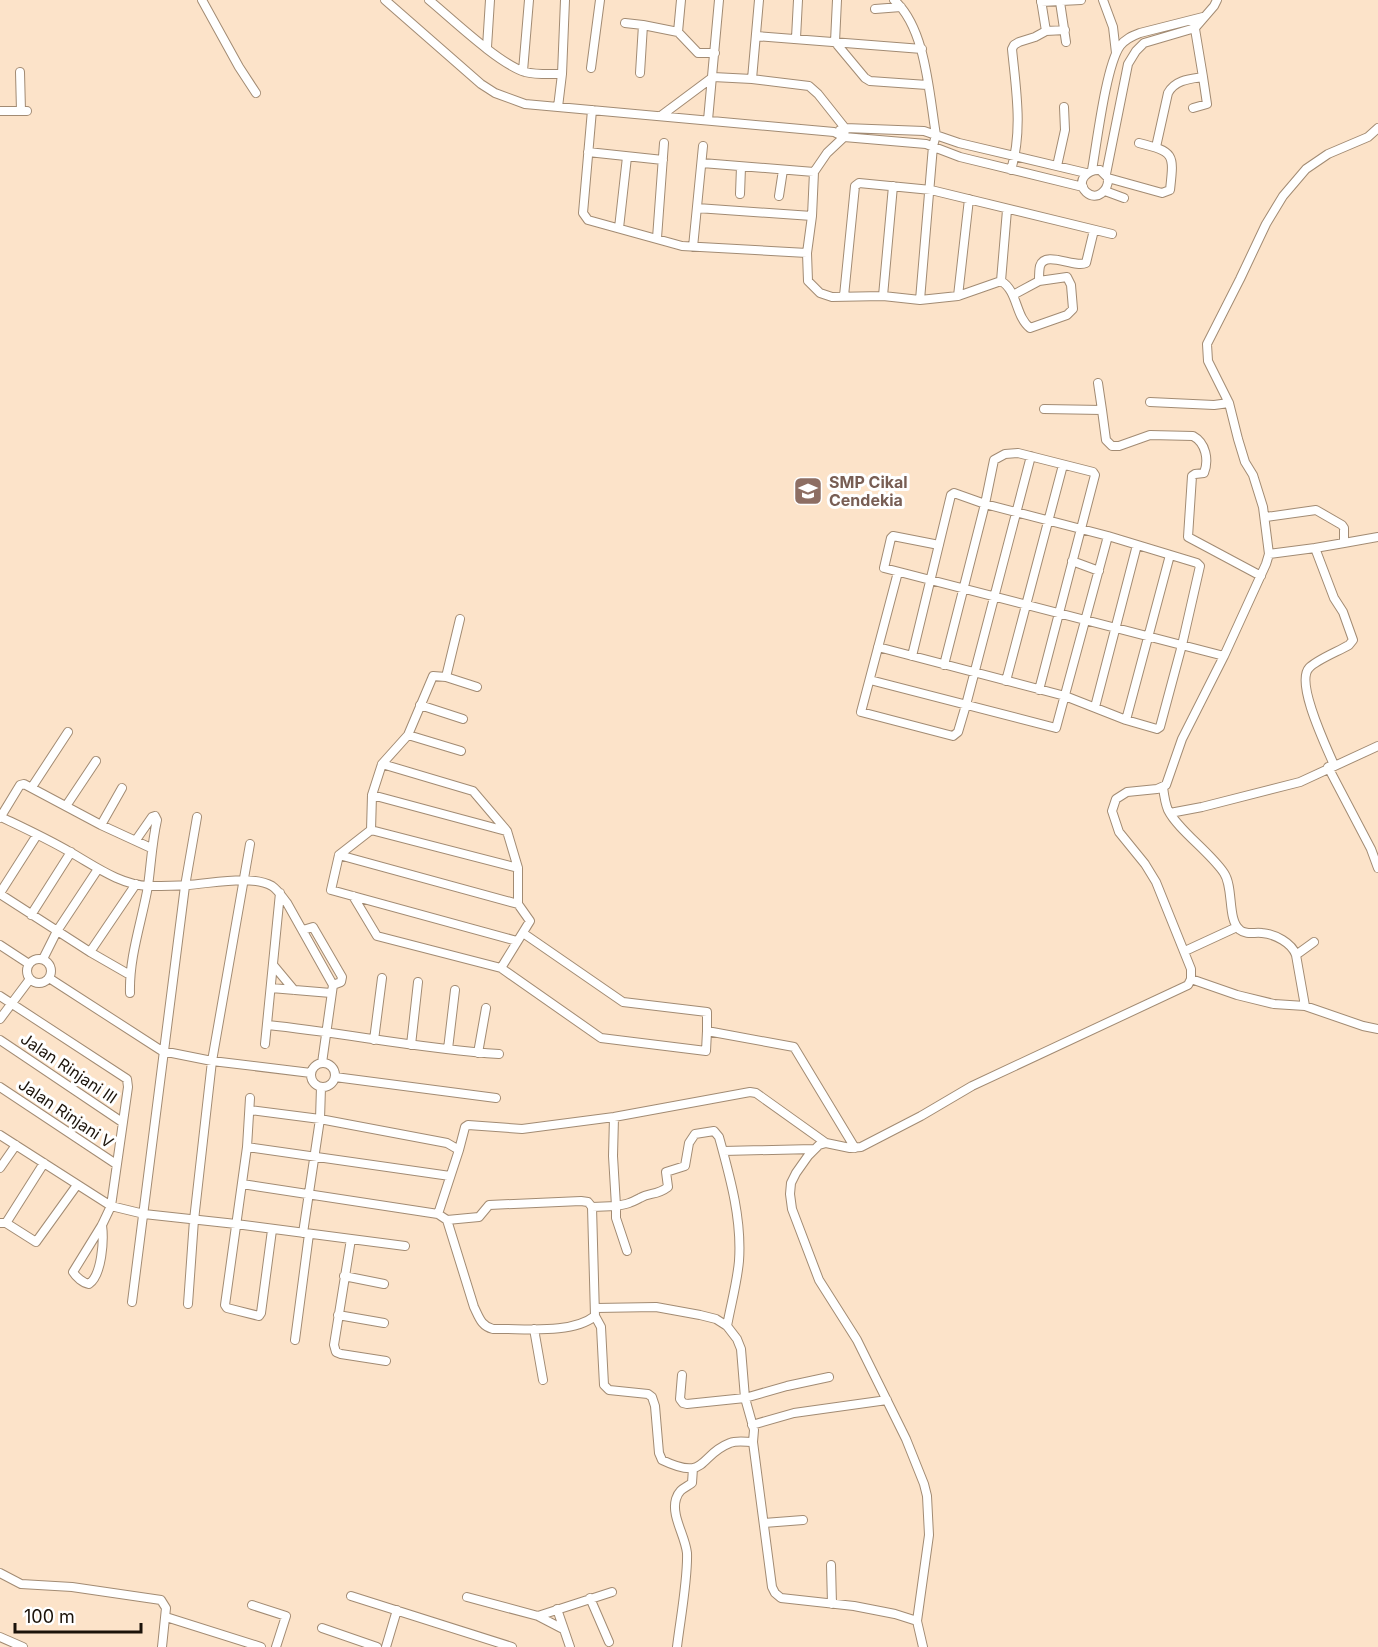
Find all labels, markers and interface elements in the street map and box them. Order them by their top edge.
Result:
place label: SMP Cikal Cendekia [829,472,908,510]
school or university icon: SMP Cikal Cendekia [792,475,824,507]
street label: Jalan Rinjani III [17,1028,121,1108]
street label: Jalan Rinjani V [15,1074,117,1152]
scale bar [15,1596,141,1634]
text: 100 m [24,1606,75,1627]

